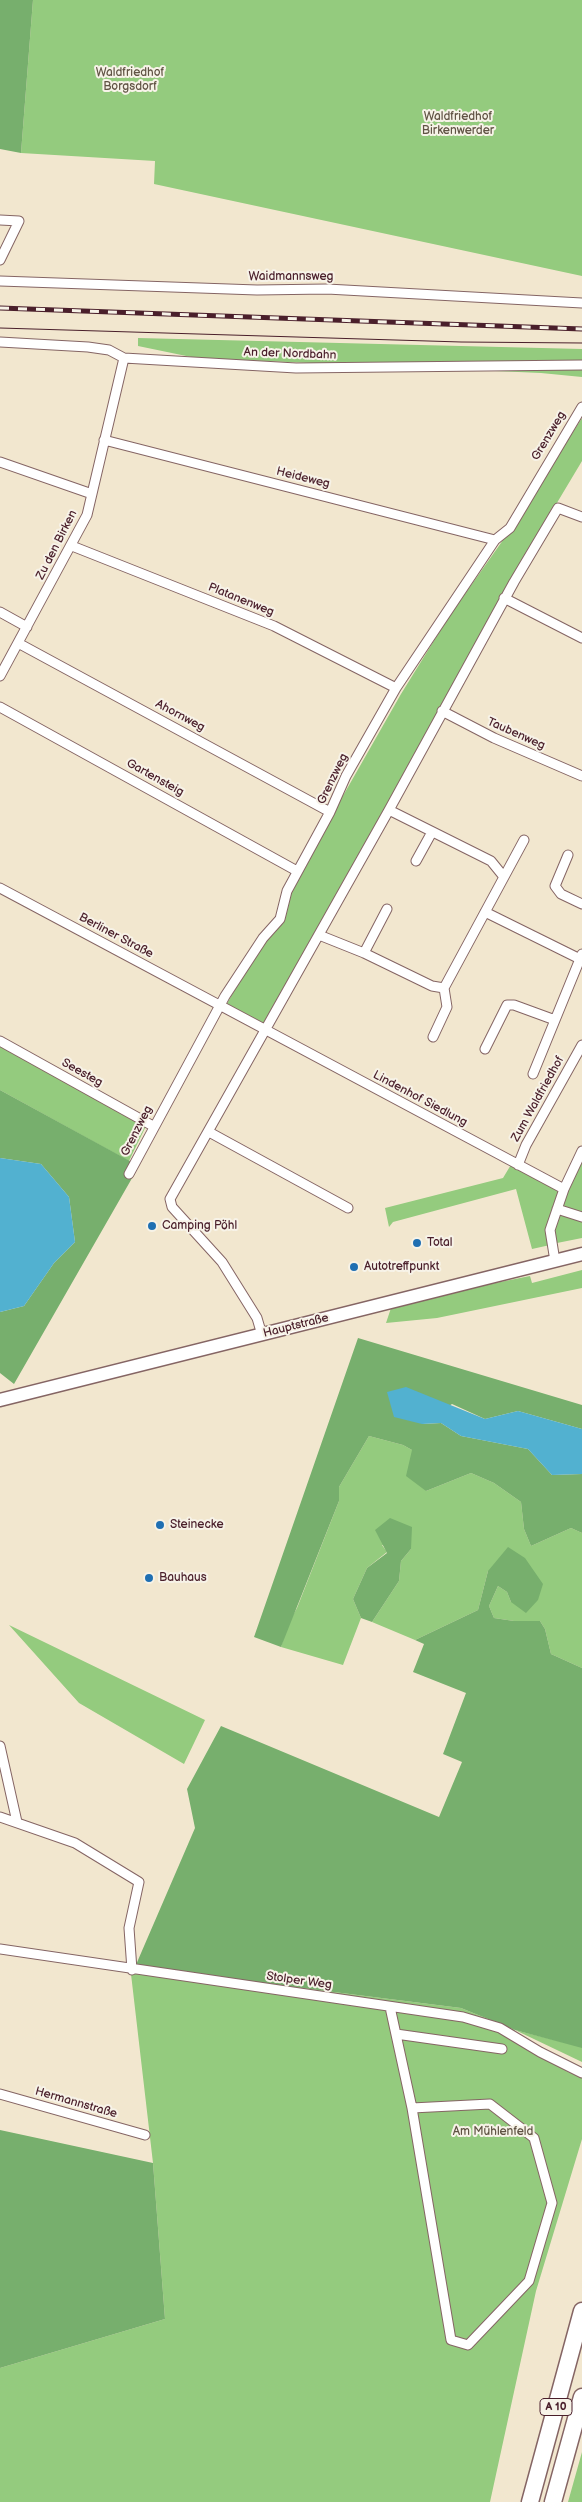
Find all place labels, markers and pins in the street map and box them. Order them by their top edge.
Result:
place label: Camping Pöhl [162,1219,237,1233]
marker: Camping Pöhl [146,1220,158,1232]
place label: Total [427,1236,452,1250]
marker: Total [411,1237,423,1249]
place label: Autotreffpunkt [364,1260,440,1274]
marker: Autotreffpunkt [348,1261,360,1273]
place label: Steinecke [170,1518,224,1532]
marker: Steinecke [154,1519,166,1531]
place label: Bauhaus [159,1571,207,1585]
marker: Bauhaus [143,1572,155,1584]

